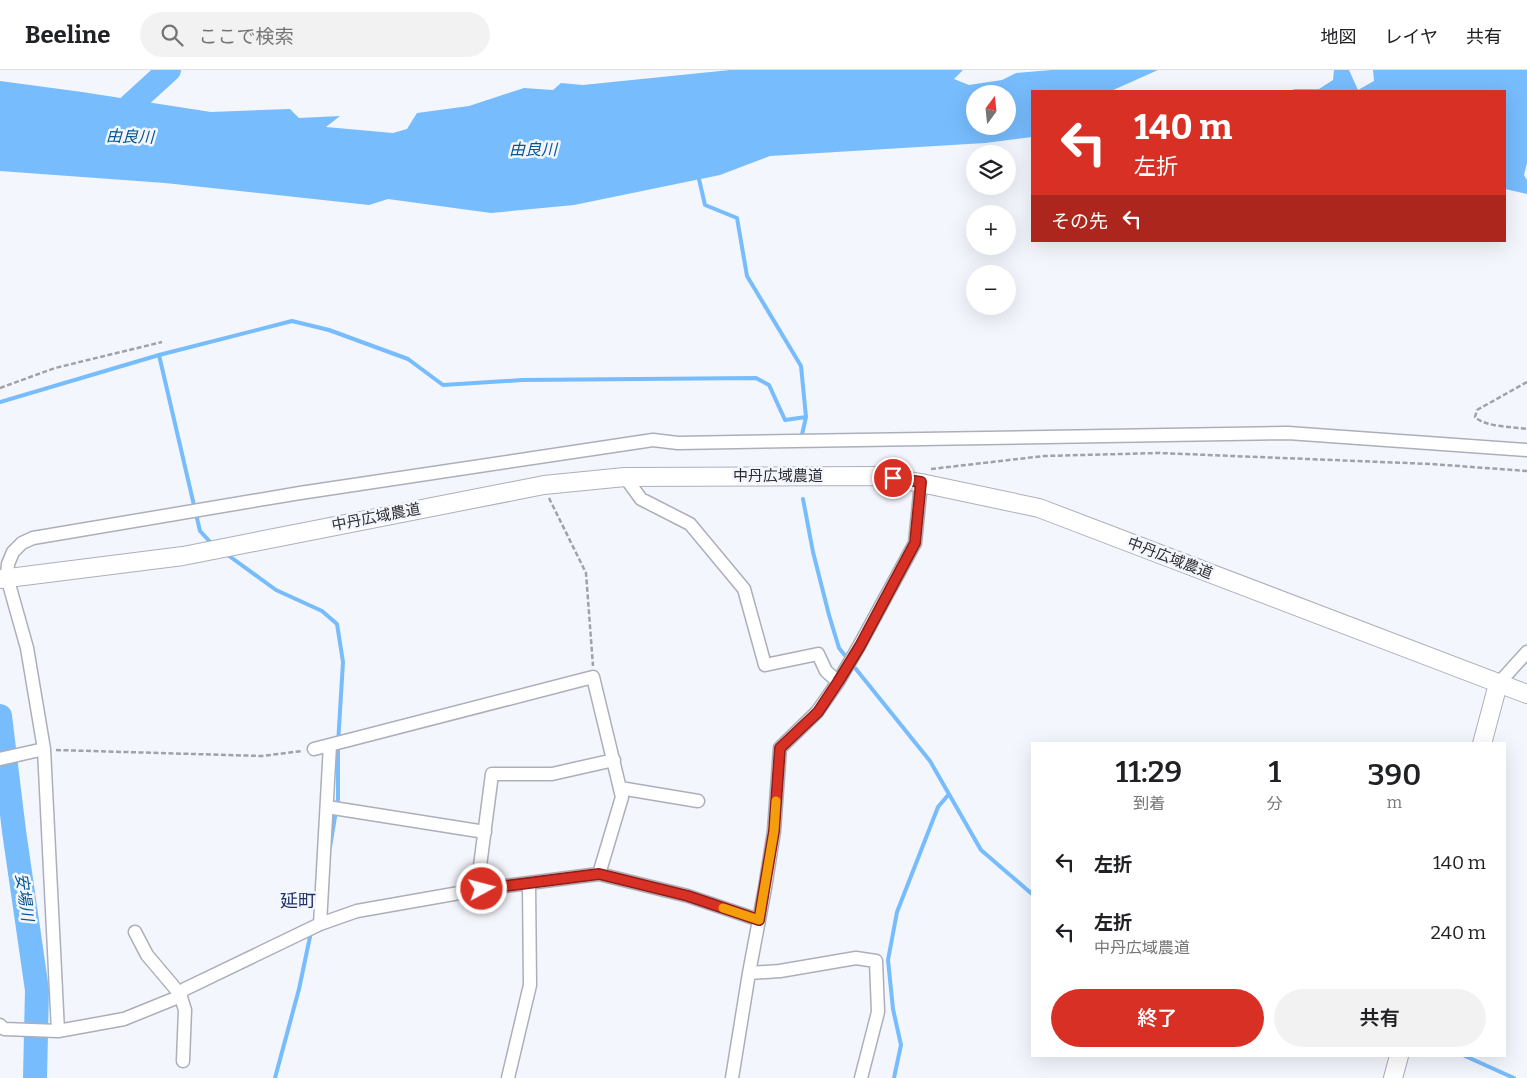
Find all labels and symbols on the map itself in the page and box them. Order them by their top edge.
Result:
north arrow [966,85,1016,135]
water label: 由良川 [106,126,156,147]
water label: 由良川 [509,140,559,159]
pin [872,457,914,499]
street label: 中丹広域農道 [733,467,823,485]
street label: 中丹広域農道 [330,500,422,534]
street label: 中丹広域農道 [1125,533,1215,583]
position arrow [455,862,507,914]
water label: 安場川 [12,872,38,924]
district label: 延町 [280,890,316,912]

